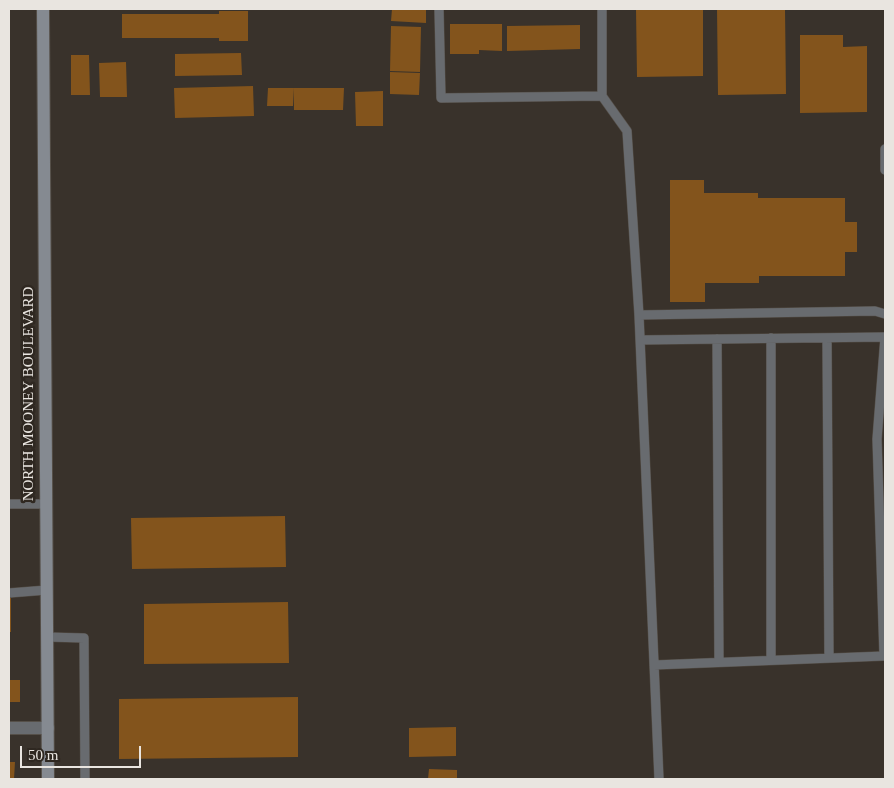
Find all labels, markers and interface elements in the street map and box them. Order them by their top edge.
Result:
street label: NORTH MOONEY BOULEVARD [20,287,38,501]
scale bar [22,736,144,768]
text: 50 m [28,747,58,763]

